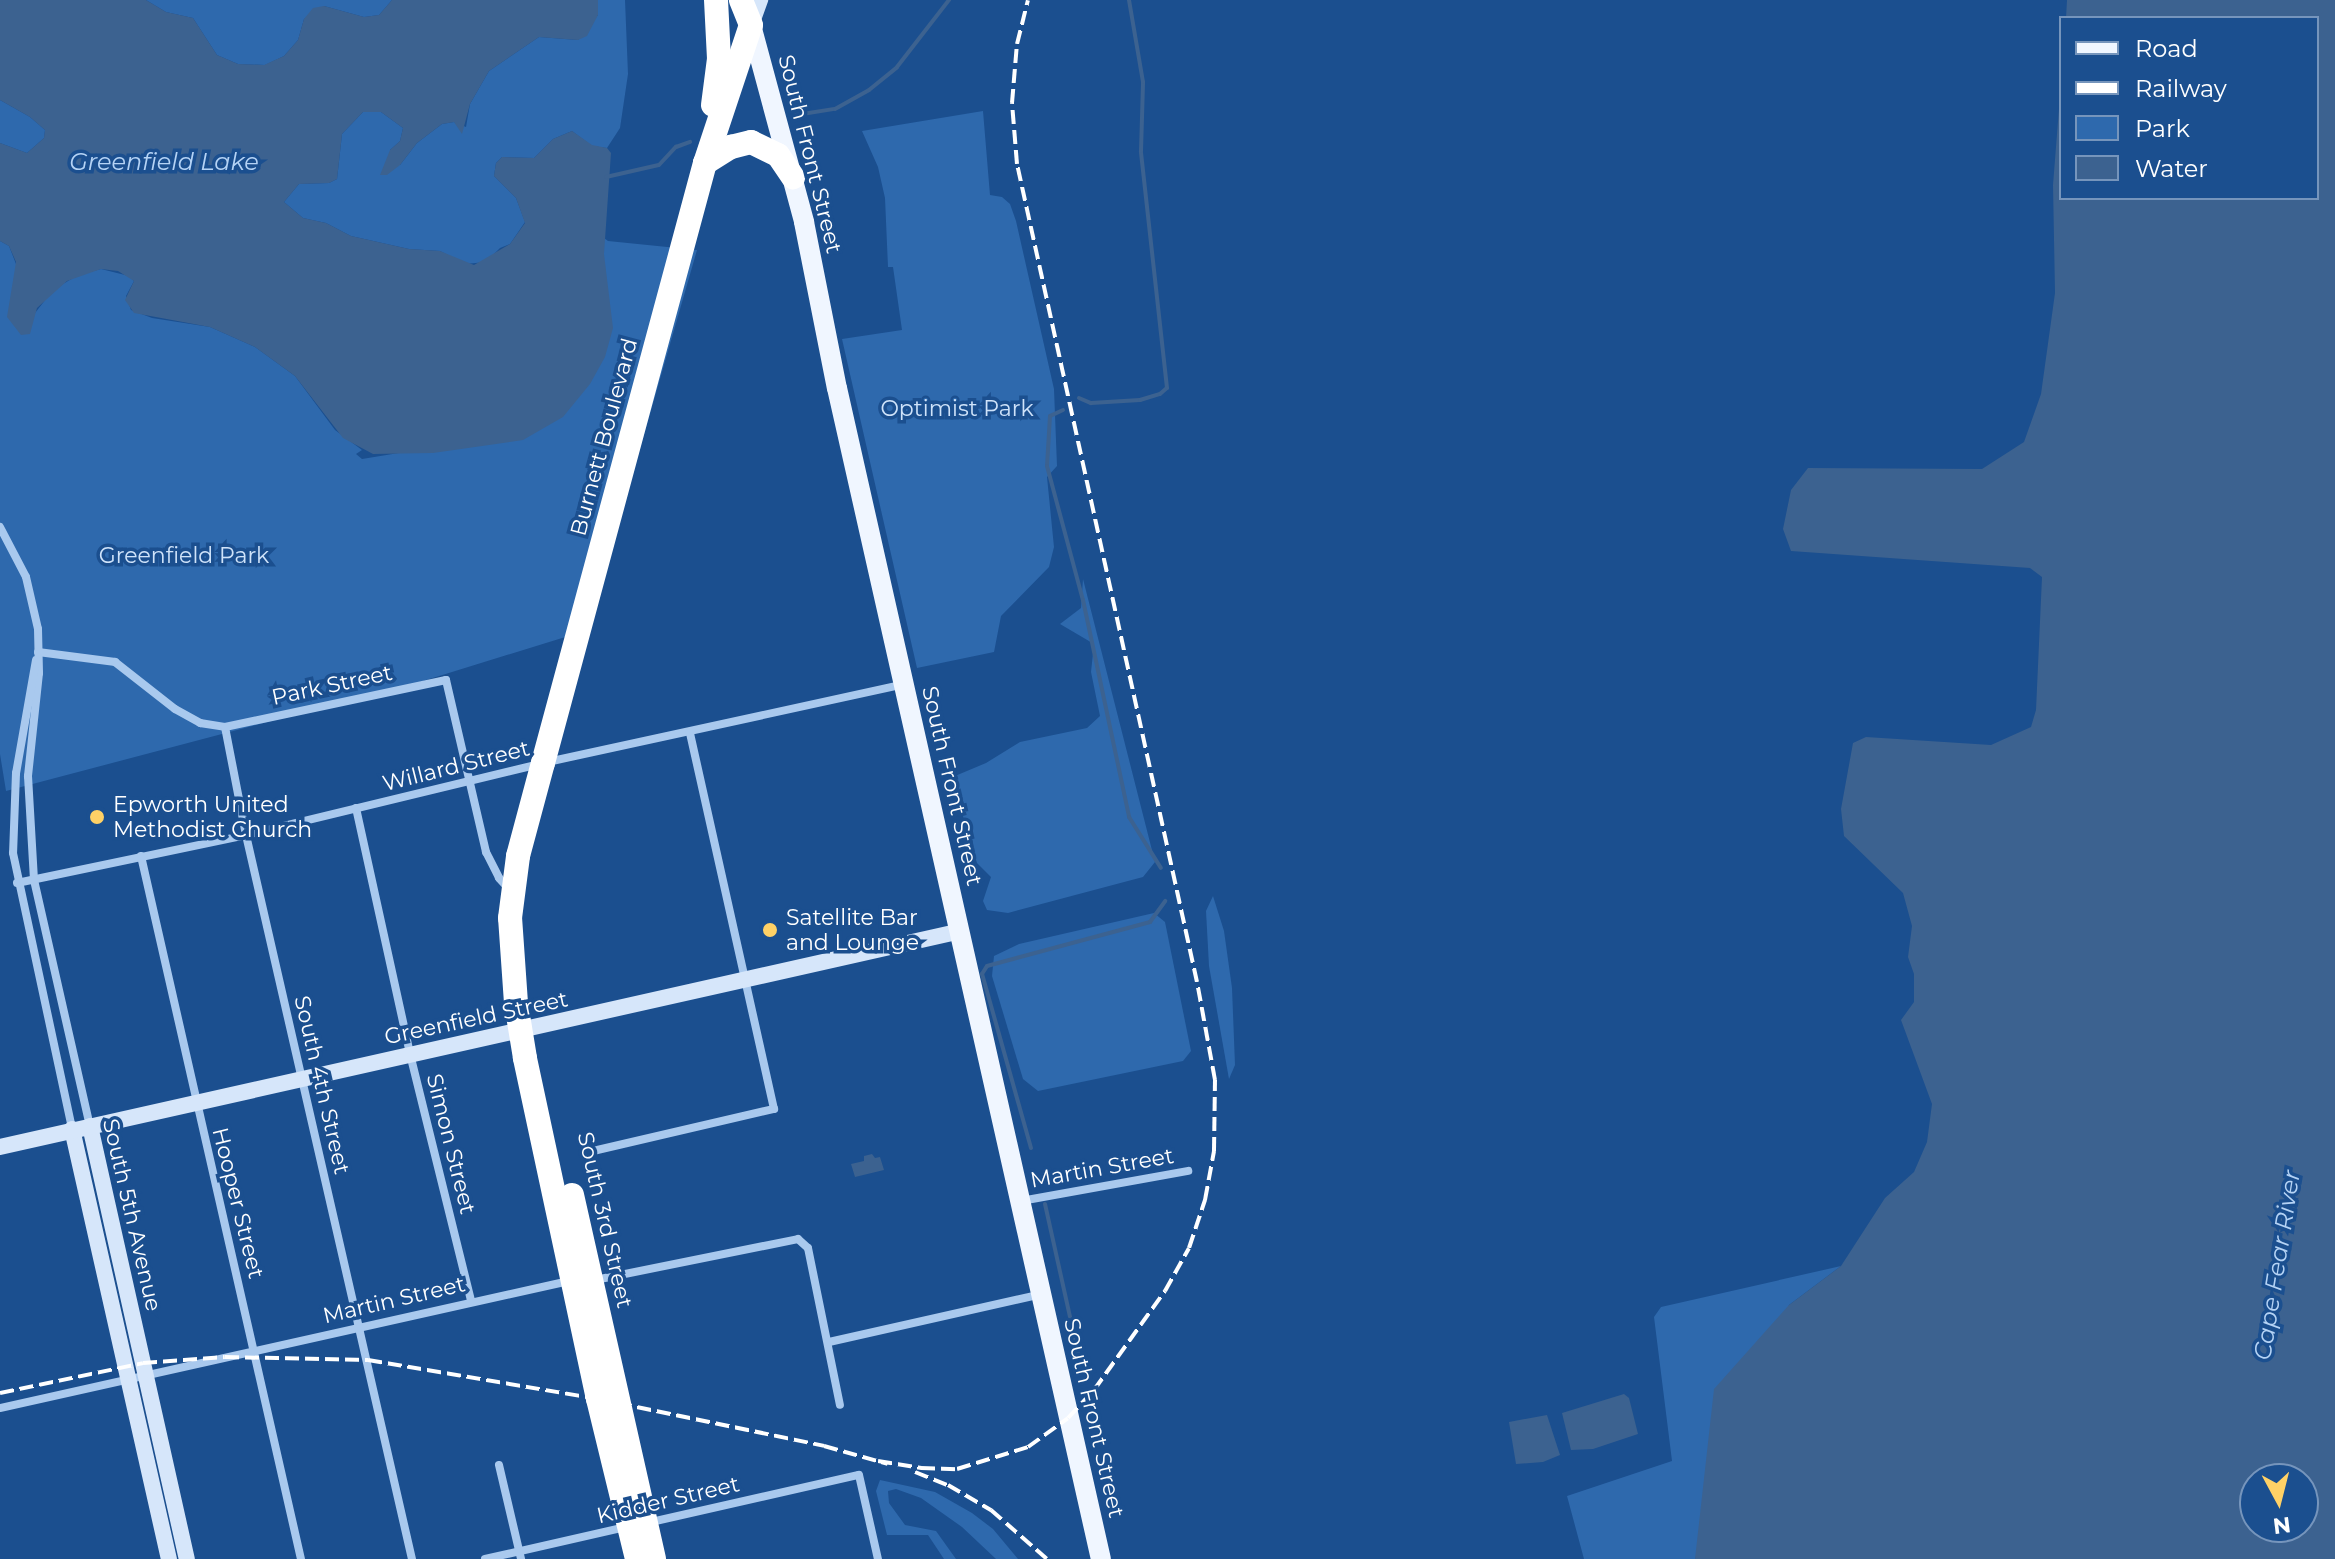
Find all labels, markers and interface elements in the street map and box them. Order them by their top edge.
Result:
legend [2059,16,2319,200]
text: Road [2135,34,2198,63]
street label: South Front Street [773,52,847,256]
text: Railway [2135,74,2227,103]
text: Park [2135,114,2190,143]
water label: Greenfield Lake [69,148,259,176]
text: Water [2135,154,2208,183]
street label: Burnett Boulevard [565,335,643,539]
park label: Optimist Park [880,396,1034,422]
park label: Greenfield Park [99,543,269,569]
street label: Park Street [269,659,395,711]
street label: South Front Street [916,684,988,888]
street label: Willard Street [380,735,532,797]
place label: Epworth United Methodist Church [113,791,312,842]
marker: Epworth United Methodist Church [88,808,106,826]
place label: Satellite Bar and Lounge [786,904,919,956]
marker: Satellite Bar and Lounge [761,921,779,939]
street label: Greenfield Street [382,986,570,1050]
street label: South 4th Street [289,993,355,1177]
street label: Simon Street [421,1071,481,1217]
street label: South 5th Avenue [97,1116,167,1314]
street label: Hooper Street [206,1125,270,1281]
street label: South 3rd Street [572,1129,638,1311]
street label: Martin Street [1028,1142,1176,1194]
water label: Cape Fear River [2248,1168,2306,1362]
street label: Martin Street [320,1271,468,1329]
street label: South Front Street [1058,1316,1130,1520]
north arrow [2239,1463,2319,1543]
street label: Kidder Street [594,1471,742,1529]
text: N [2271,1511,2292,1540]

